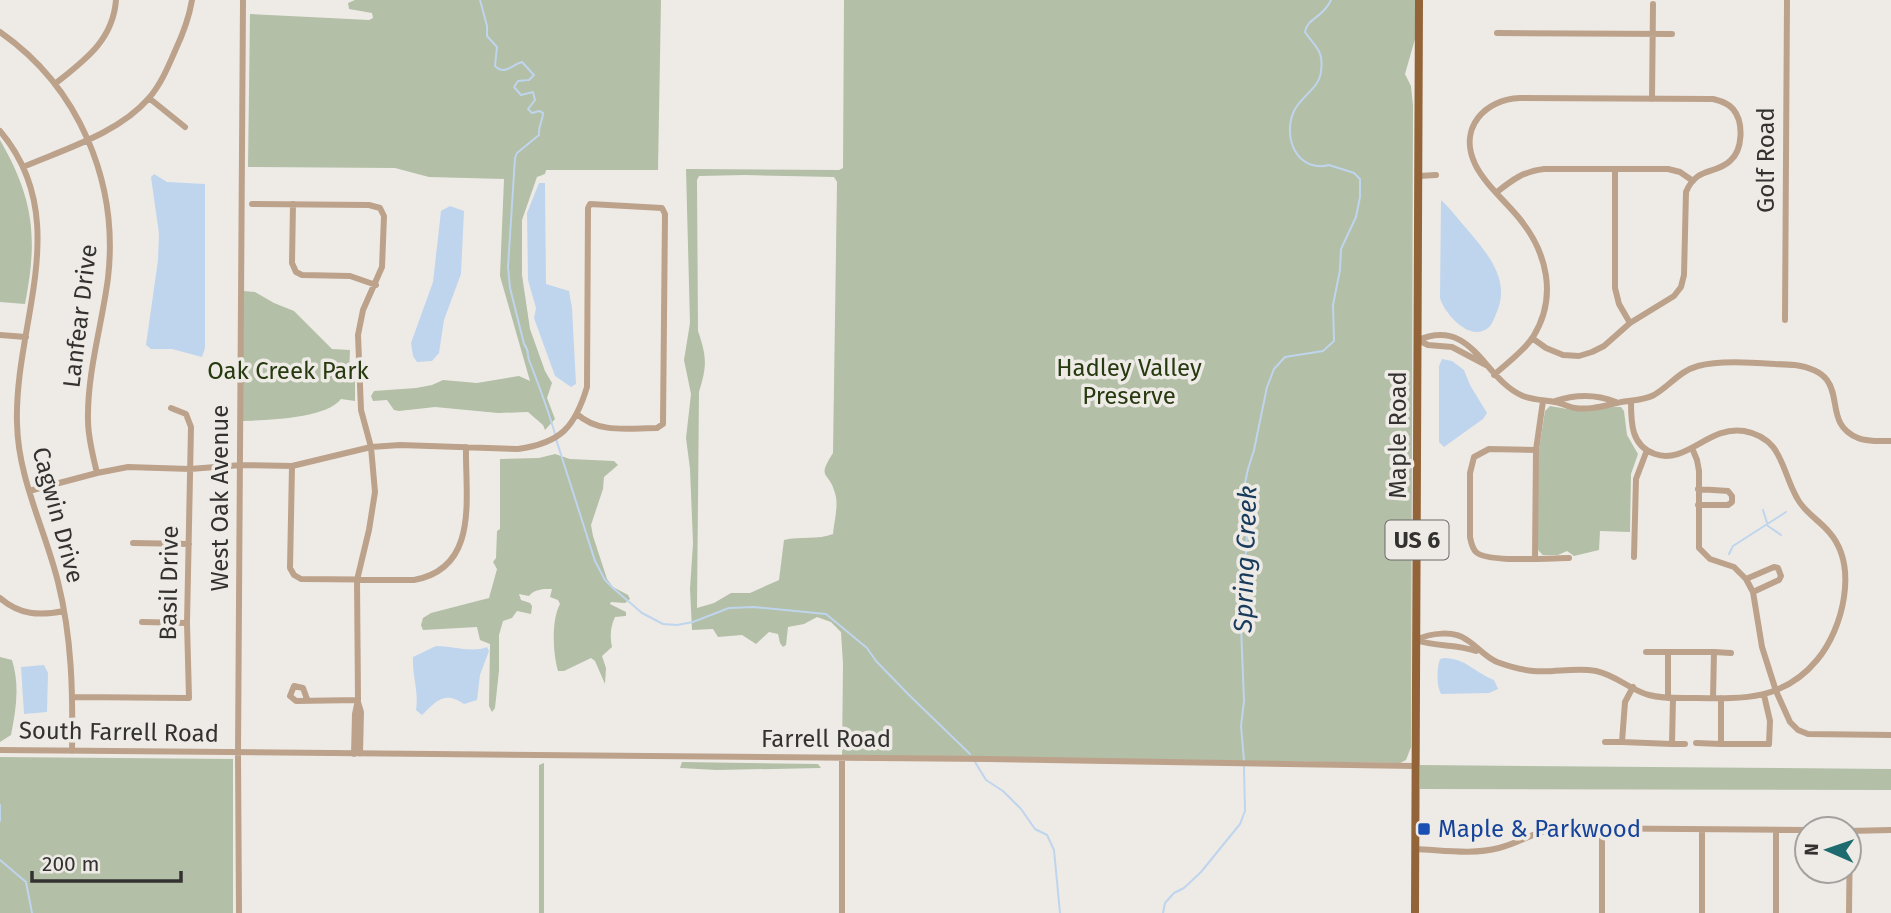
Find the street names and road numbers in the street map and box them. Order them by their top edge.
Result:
street label: Golf Road [1752,107,1780,213]
street label: Lanfear Drive [57,243,103,389]
street label: Maple Road [1384,371,1412,499]
street label: West Oak Avenue [206,405,234,591]
street label: Cagwin Drive [26,444,90,586]
road number: US 6 [1386,520,1448,560]
street label: Basil Drive [154,525,184,641]
street label: South Farrell Road [19,716,219,748]
street label: Farrell Road [761,725,891,753]

